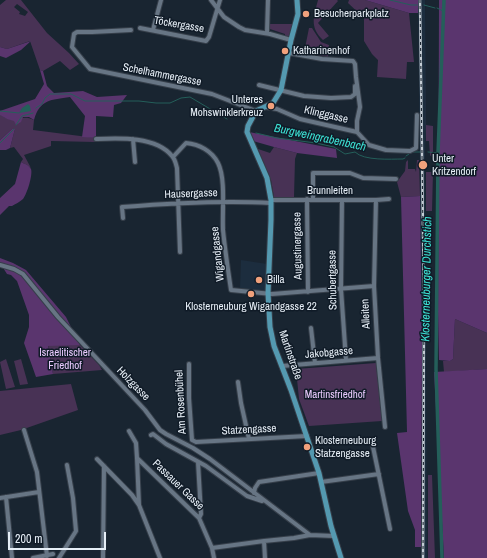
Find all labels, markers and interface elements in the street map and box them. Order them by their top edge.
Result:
place label: Besucherparkplatz [314,7,389,21]
marker: Besucherparkplatz [301,9,311,19]
street label: Töckergasse [153,14,205,36]
place label: Katharinenhof [293,44,350,58]
marker: Katharinenhof [280,46,290,56]
street label: Schelhammergasse [122,61,202,89]
place label: Unteres Mohswinklerkreuz [190,93,263,119]
marker: Unteres Mohswinklerkreuz [266,101,276,111]
street label: Klinggasse [303,104,349,126]
water label: Burgweingrabenbach [273,121,367,155]
place label: Unter Kritzendorf [432,152,476,178]
marker: Unter Kritzendorf [417,159,429,171]
street label: Brunnleiten [307,184,353,198]
street label: Hausergasse [164,186,218,202]
street label: Augustinergasse [291,212,305,280]
water label: Klosterneuburger Durchstich [419,216,435,342]
street label: Wigandgasse [209,226,227,282]
street label: Schubertgasse [326,250,340,310]
place label: Billa [267,273,285,287]
marker: Billa [254,275,264,285]
marker: Klosterneuburg Wigandgasse 22 [246,289,256,299]
street label: Alleiten [359,299,373,329]
place label: Klosterneuburg Wigandgasse 22 [185,300,317,314]
street label: Martinstraße [275,329,305,381]
street label: Jakobgasse [304,344,354,362]
park label: Israelitischer Friedhof [39,346,91,372]
street label: Holzgasse [114,364,152,404]
street label: Am Rosenbühel [173,370,189,434]
park label: Martinsfriedhof [305,388,365,402]
street label: Statzengasse [221,422,277,438]
place label: Klosterneuburg Statzengasse [315,434,376,460]
marker: Klosterneuburg Statzengasse [302,442,312,452]
street label: Passauer Gasse [149,457,207,513]
scale bar [10,524,108,550]
text: 200 m [15,531,42,547]

